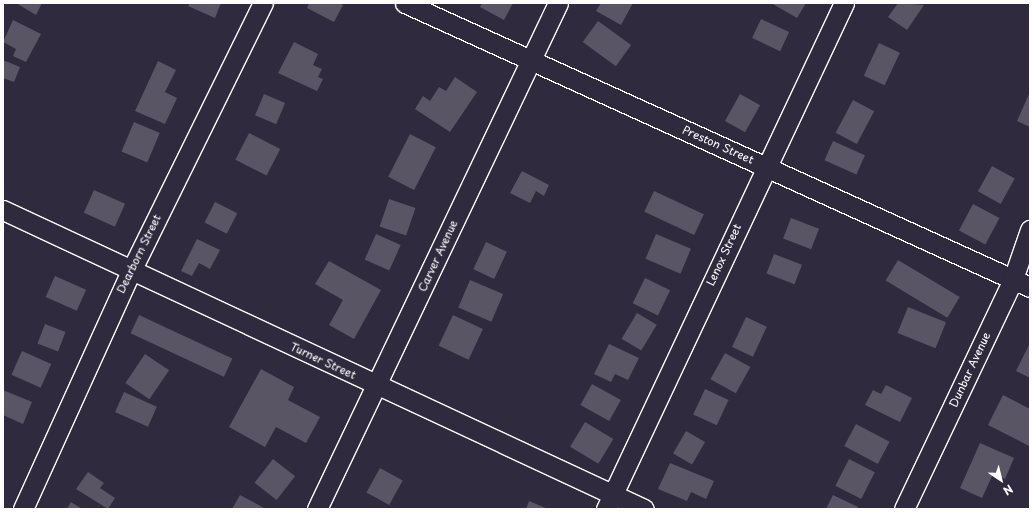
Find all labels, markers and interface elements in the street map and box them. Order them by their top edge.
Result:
street label: Preston Street [680,123,756,167]
street label: Dearborn Street [114,212,164,296]
street label: Carver Avenue [416,218,460,294]
street label: Lenox Street [704,222,744,288]
street label: Dunbar Avenue [947,330,993,410]
street label: Turner Street [288,340,358,382]
north arrow [981,460,1021,500]
text: N [1000,481,1017,500]

